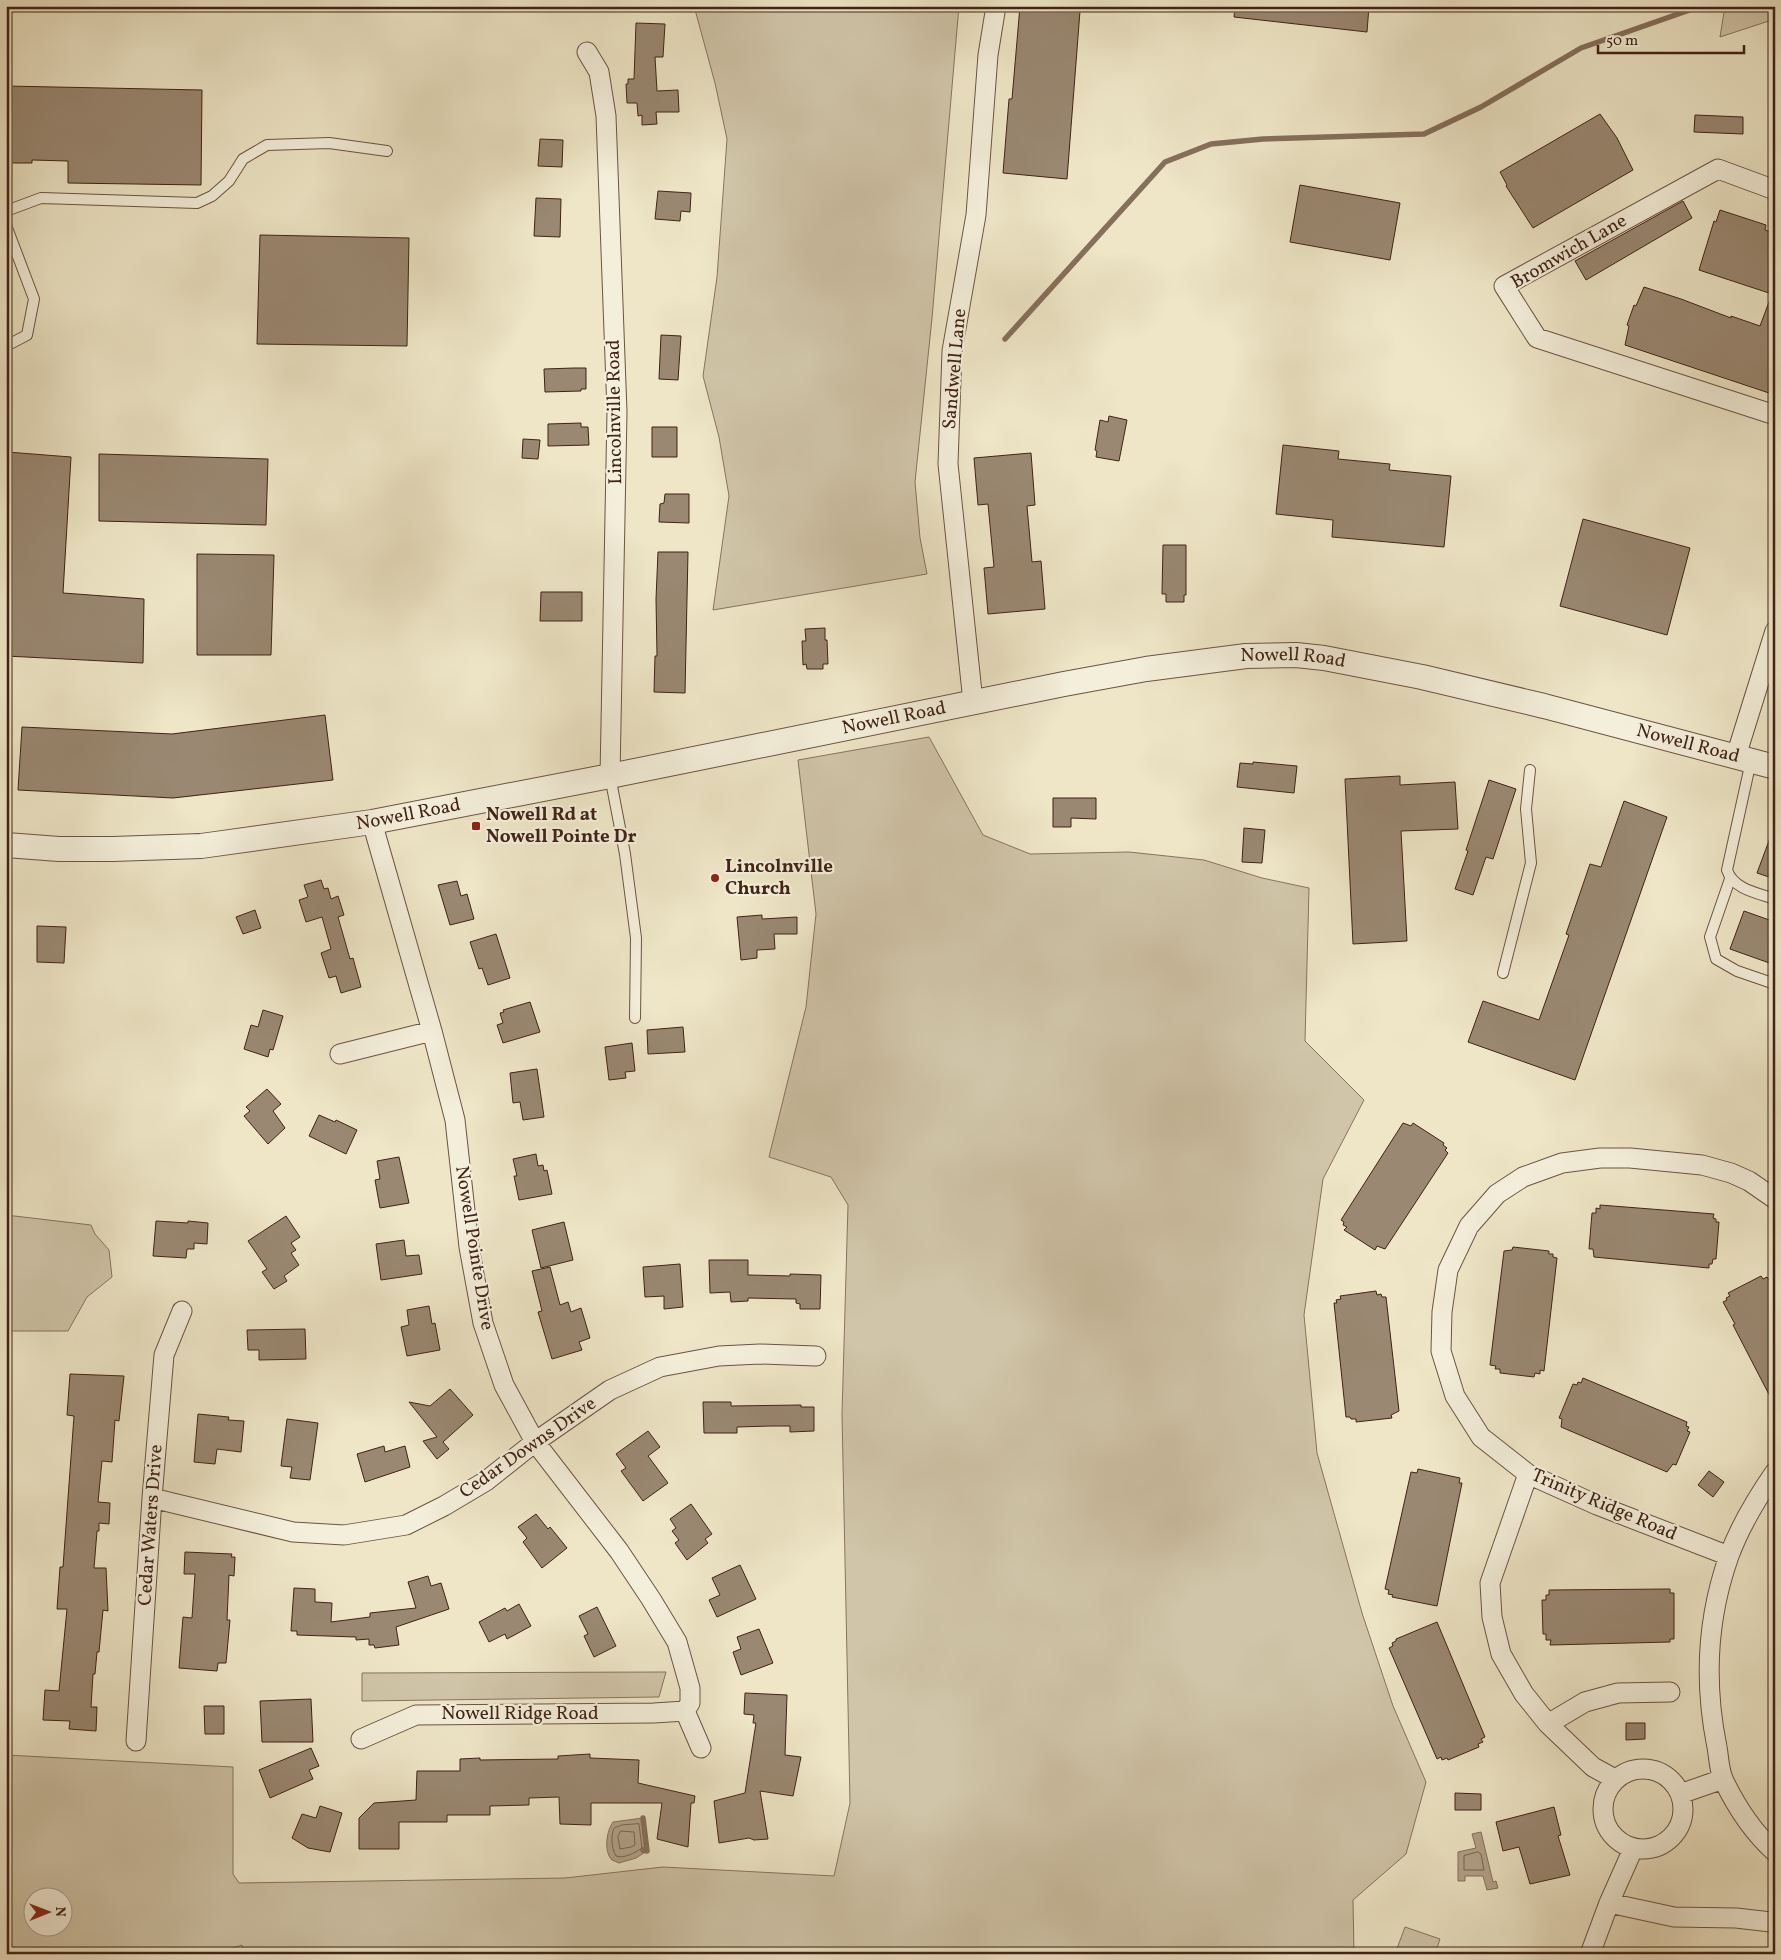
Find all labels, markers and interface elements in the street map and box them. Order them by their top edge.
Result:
scale bar [1598,22,1745,54]
text: 50 m [1606,31,1638,52]
street label: Bromwich Lane [1506,208,1632,296]
street label: Sandwell Lane [937,308,973,430]
street label: Lincolnville Road [601,339,629,485]
street label: Nowell Road [1240,642,1348,675]
street label: Nowell Road [840,695,948,742]
street label: Nowell Road [1634,718,1742,770]
street label: Nowell Road [355,792,463,837]
place label: Nowell Rd at Nowell Pointe Dr [486,802,637,850]
marker: Nowell Rd at Nowell Pointe Dr [470,820,482,832]
place label: Lincolnville Church [725,854,833,902]
marker: Lincolnville Church [709,872,721,884]
street label: Nowell Pointe Drive [448,1164,500,1332]
street label: Cedar Downs Drive [454,1391,602,1505]
street label: Cedar Waters Drive [132,1444,170,1606]
street label: Trinity Ridge Road [1527,1463,1681,1547]
street label: Nowell Ridge Road [441,1701,599,1727]
north arrow [22,1888,72,1938]
text: N [50,1907,69,1917]

